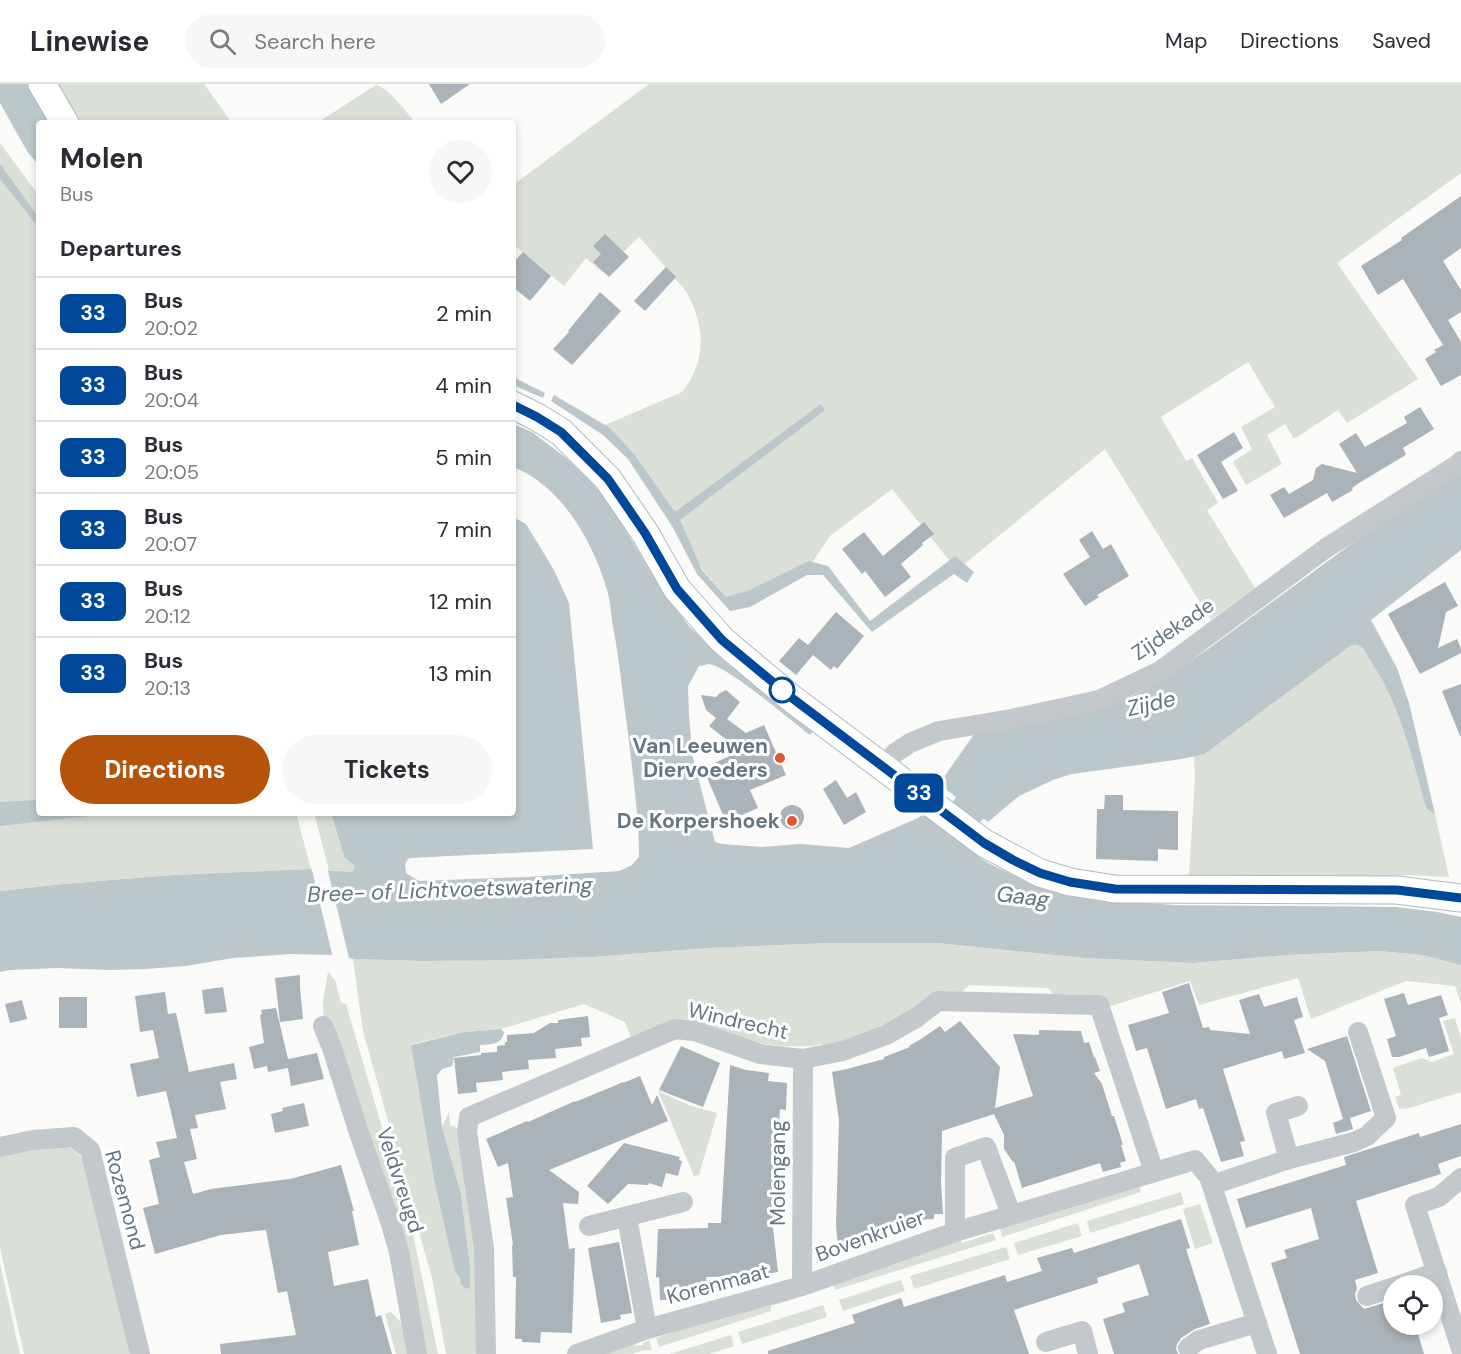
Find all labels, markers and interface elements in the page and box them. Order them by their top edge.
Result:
search box [185,14,605,68]
text: Linewise [30,23,149,60]
icon: search [206,25,239,58]
text: Search here [254,27,376,56]
text: Map [1165,27,1207,55]
text: Directions [1240,27,1339,55]
text: Saved [1372,27,1431,55]
text: Molen [60,140,144,177]
button: heart [429,140,492,203]
text: Bus [60,181,94,207]
text: Departures [60,234,182,263]
text: Bus [144,286,183,315]
text: 33 [80,299,106,327]
text: 2 min [436,299,492,328]
text: 20:02 [144,315,198,341]
text: Bus [144,358,183,387]
text: 33 [80,371,106,399]
text: 4 min [435,371,492,400]
text: 20:04 [144,387,199,413]
text: Bus [144,430,183,459]
text: 33 [80,443,106,471]
text: 5 min [435,443,492,472]
text: 20:05 [144,459,199,485]
text: Bus [144,502,183,531]
text: 33 [80,515,106,543]
text: 7 min [437,515,492,544]
text: 20:07 [144,531,197,557]
text: Bus [144,574,183,603]
text: 33 [80,587,106,615]
text: 12 min [429,587,492,616]
street label: Zijdekade [1126,591,1220,667]
text: 20:12 [144,603,191,629]
text: Bus [144,646,183,675]
text: 33 [80,659,106,687]
text: 13 min [429,659,492,688]
text: 20:13 [144,675,191,701]
unlabelled marker [769,677,795,703]
water label: Zijde [1124,684,1178,723]
place label: Van Leeuwen Diervoeders [632,732,768,784]
button: Directions [60,735,270,804]
button: Tickets [282,735,492,804]
marker: Van Leeuwen Diervoeders [773,751,787,765]
line badge: 33 [892,774,946,812]
text: 33 [906,779,932,807]
place label: De Korpershoek [617,807,780,835]
marker: De Korpershoek [785,814,799,828]
water label: Bree- of Lichtvoetswatering [307,870,594,909]
water label: Gaag [995,879,1052,914]
street label: Windrecht [685,996,791,1046]
street label: Molengang [764,1120,792,1226]
street label: Veldvreugd [370,1124,430,1236]
street label: Rozemond [98,1147,152,1253]
street label: Bovenkruier [812,1203,929,1269]
street label: Korenmaat [664,1257,772,1311]
map controls [1383,1275,1443,1335]
button: locate [1383,1275,1443,1335]

